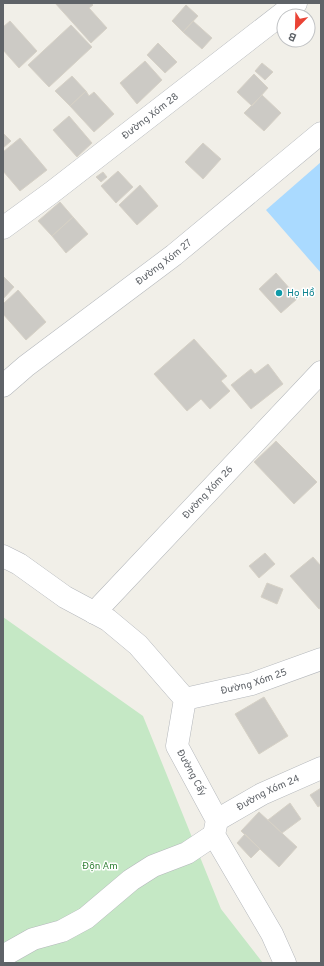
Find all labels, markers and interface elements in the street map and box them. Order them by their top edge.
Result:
north arrow [276,8,316,48]
text: B [286,28,299,44]
street label: Đường Xóm 28 [119,90,181,142]
street label: Đường Xóm 27 [133,236,195,288]
place label: Họ Hồ [287,287,315,300]
marker: Họ Hồ [274,288,284,298]
street label: Đường Xóm 26 [180,463,236,522]
street label: Đường Xóm 25 [219,665,289,697]
street label: Đường Cấy [174,747,209,798]
street label: Đường Xóm 24 [234,772,302,814]
park label: Độn Am [82,860,118,873]

